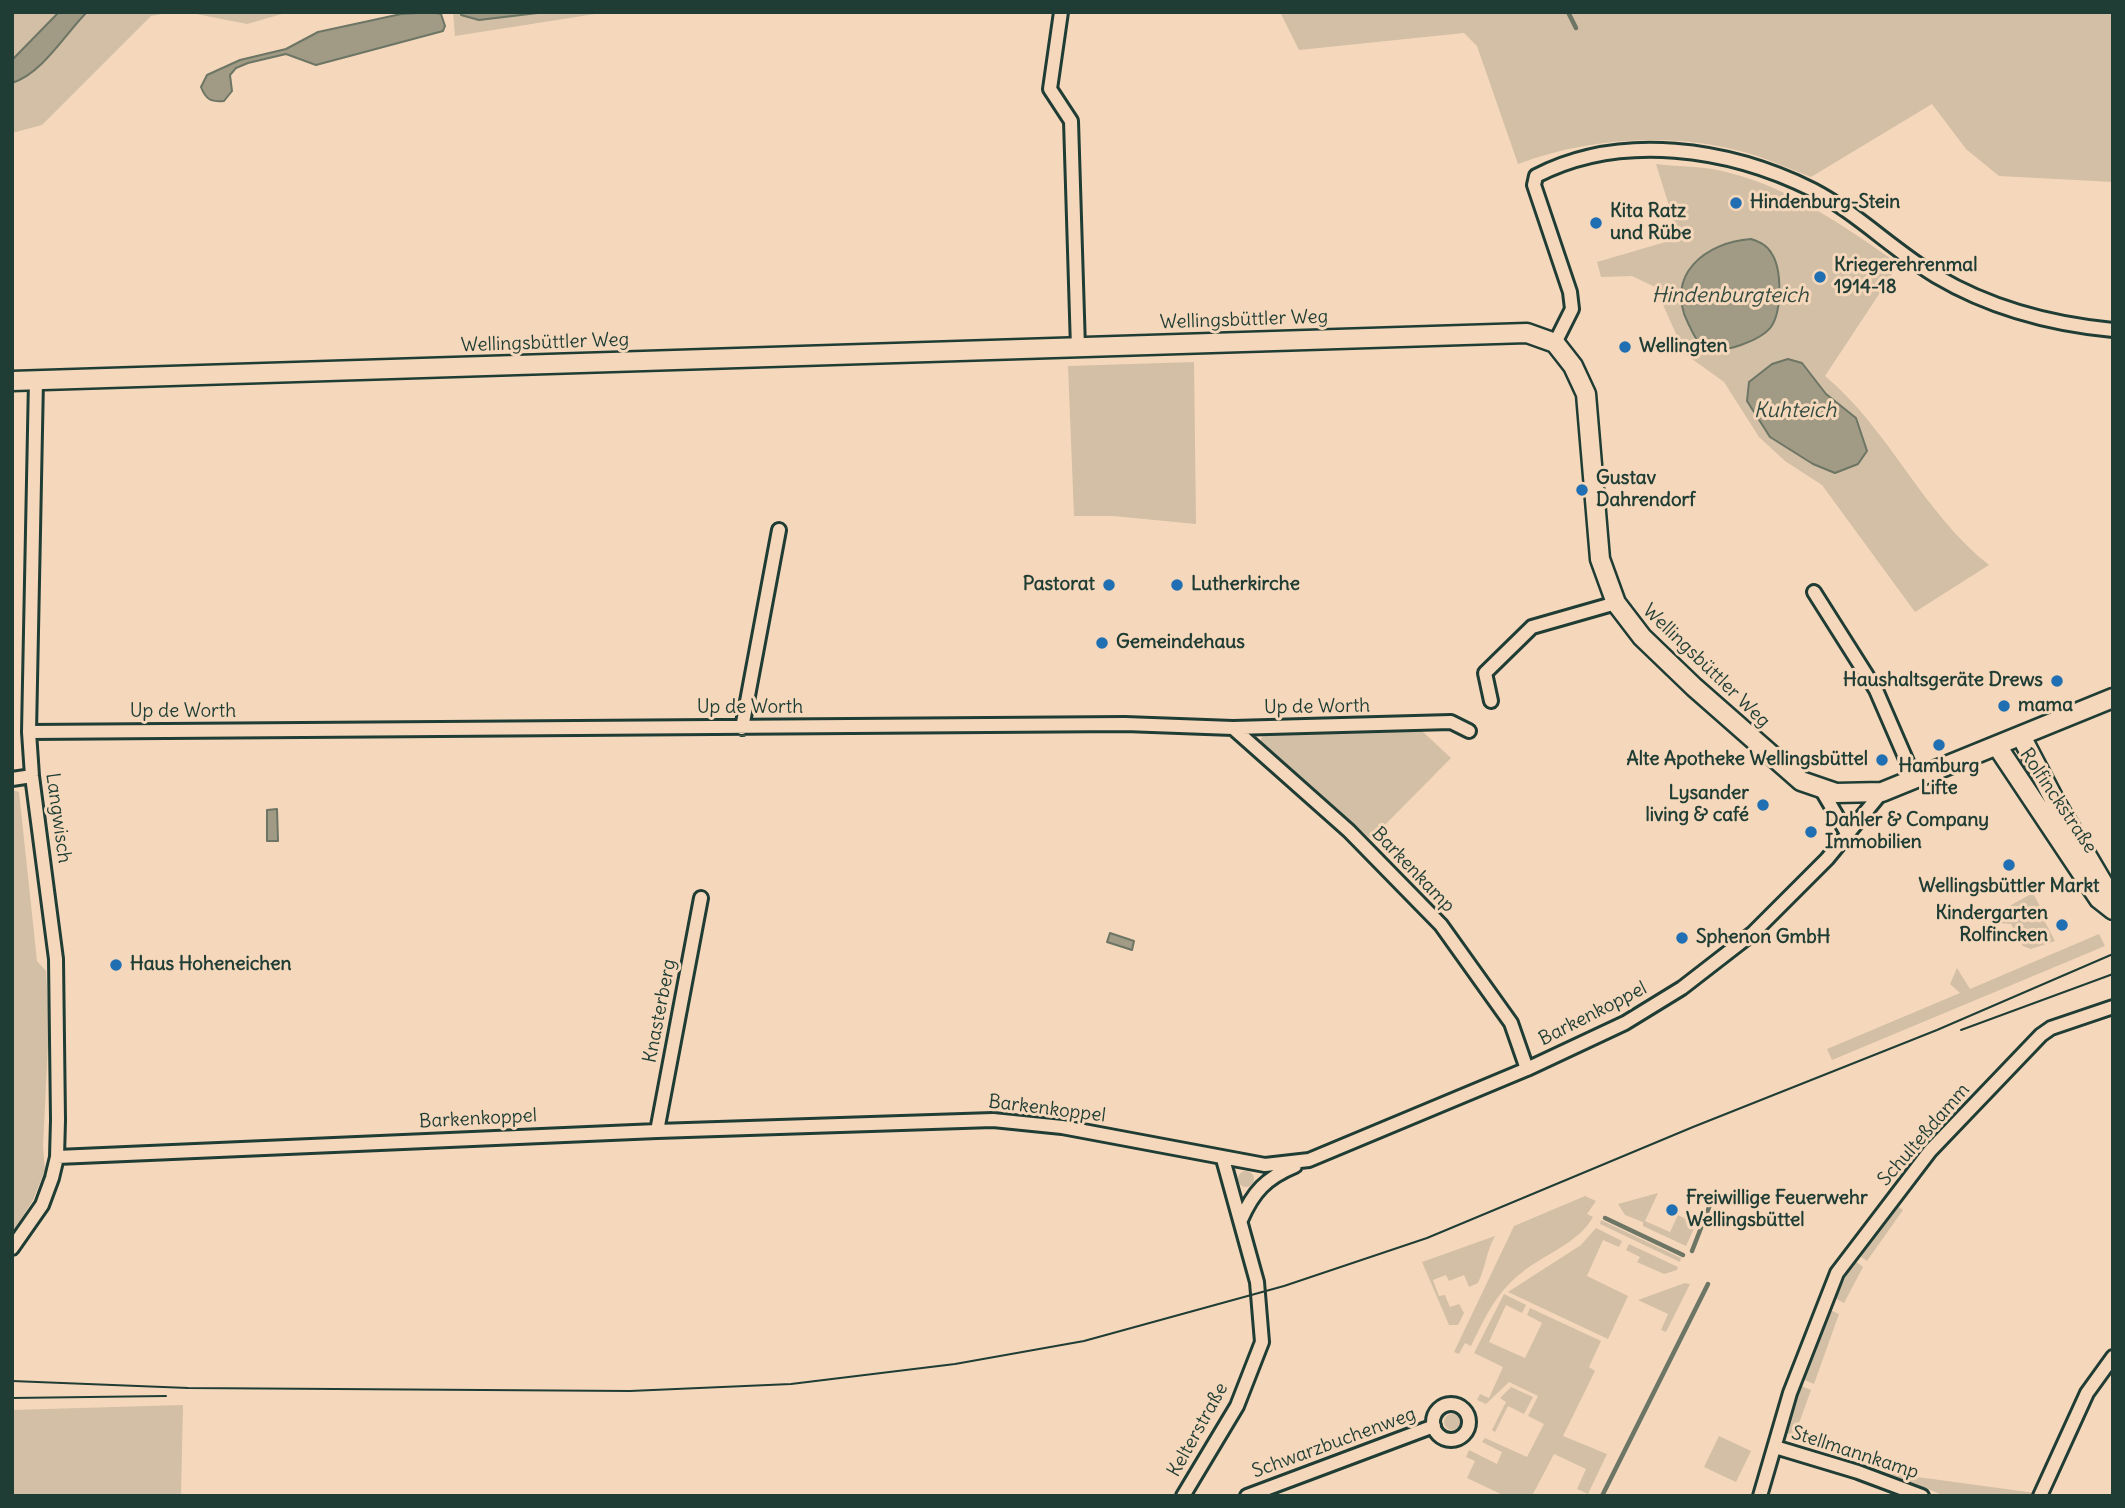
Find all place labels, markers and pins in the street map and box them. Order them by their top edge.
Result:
place label: Hindenburg-Stein [1750,192,1900,214]
marker: Hindenburg-Stein [1728,195,1744,211]
place label: Kita Ratz und Rübe [1610,201,1692,245]
marker: Kita Ratz und Rübe [1588,215,1604,231]
place label: Kriegerehrenmal 1914-18 [1834,255,1977,299]
marker: Kriegerehrenmal 1914-18 [1812,269,1828,285]
place label: Wellingten [1639,336,1728,358]
marker: Wellingten [1617,339,1633,355]
place label: Gustav Dahrendorf [1596,468,1696,512]
marker: Gustav Dahrendorf [1574,482,1590,498]
place label: Pastorat [1023,574,1095,596]
place label: Lutherkirche [1191,574,1300,596]
marker: Pastorat [1101,577,1117,593]
marker: Lutherkirche [1169,577,1185,593]
place label: Gemeindehaus [1116,632,1245,654]
marker: Gemeindehaus [1094,635,1110,651]
place label: Haushaltsgeräte Drews [1843,670,2043,692]
marker: Haushaltsgeräte Drews [2049,673,2065,689]
place label: mama [2018,695,2073,717]
marker: mama [1996,698,2012,714]
marker: Hamburg Lifte [1931,737,1947,753]
place label: Alte Apotheke Wellingsbüttel [1627,749,1868,771]
marker: Alte Apotheke Wellingsbüttel [1874,752,1890,768]
place label: Hamburg Lifte [1899,756,1979,800]
place label: Lysander living & café [1645,783,1749,827]
marker: Lysander living & café [1755,797,1771,813]
place label: Dahler & Company Immobilien [1825,810,1989,854]
marker: Dahler & Company Immobilien [1803,824,1819,840]
marker: Wellingsbüttler Markt [2001,857,2017,873]
place label: Wellingsbüttler Markt [1919,876,2099,898]
place label: Kindergarten Rolfincken [1936,903,2048,947]
marker: Kindergarten Rolfincken [2054,917,2070,933]
place label: Sphenon GmbH [1696,927,1830,949]
marker: Sphenon GmbH [1674,930,1690,946]
place label: Haus Hoheneichen [130,954,292,976]
marker: Haus Hoheneichen [108,957,124,973]
place label: Freiwillige Feuerwehr Wellingsbüttel [1686,1188,1868,1232]
marker: Freiwillige Feuerwehr Wellingsbüttel [1664,1202,1680,1218]

